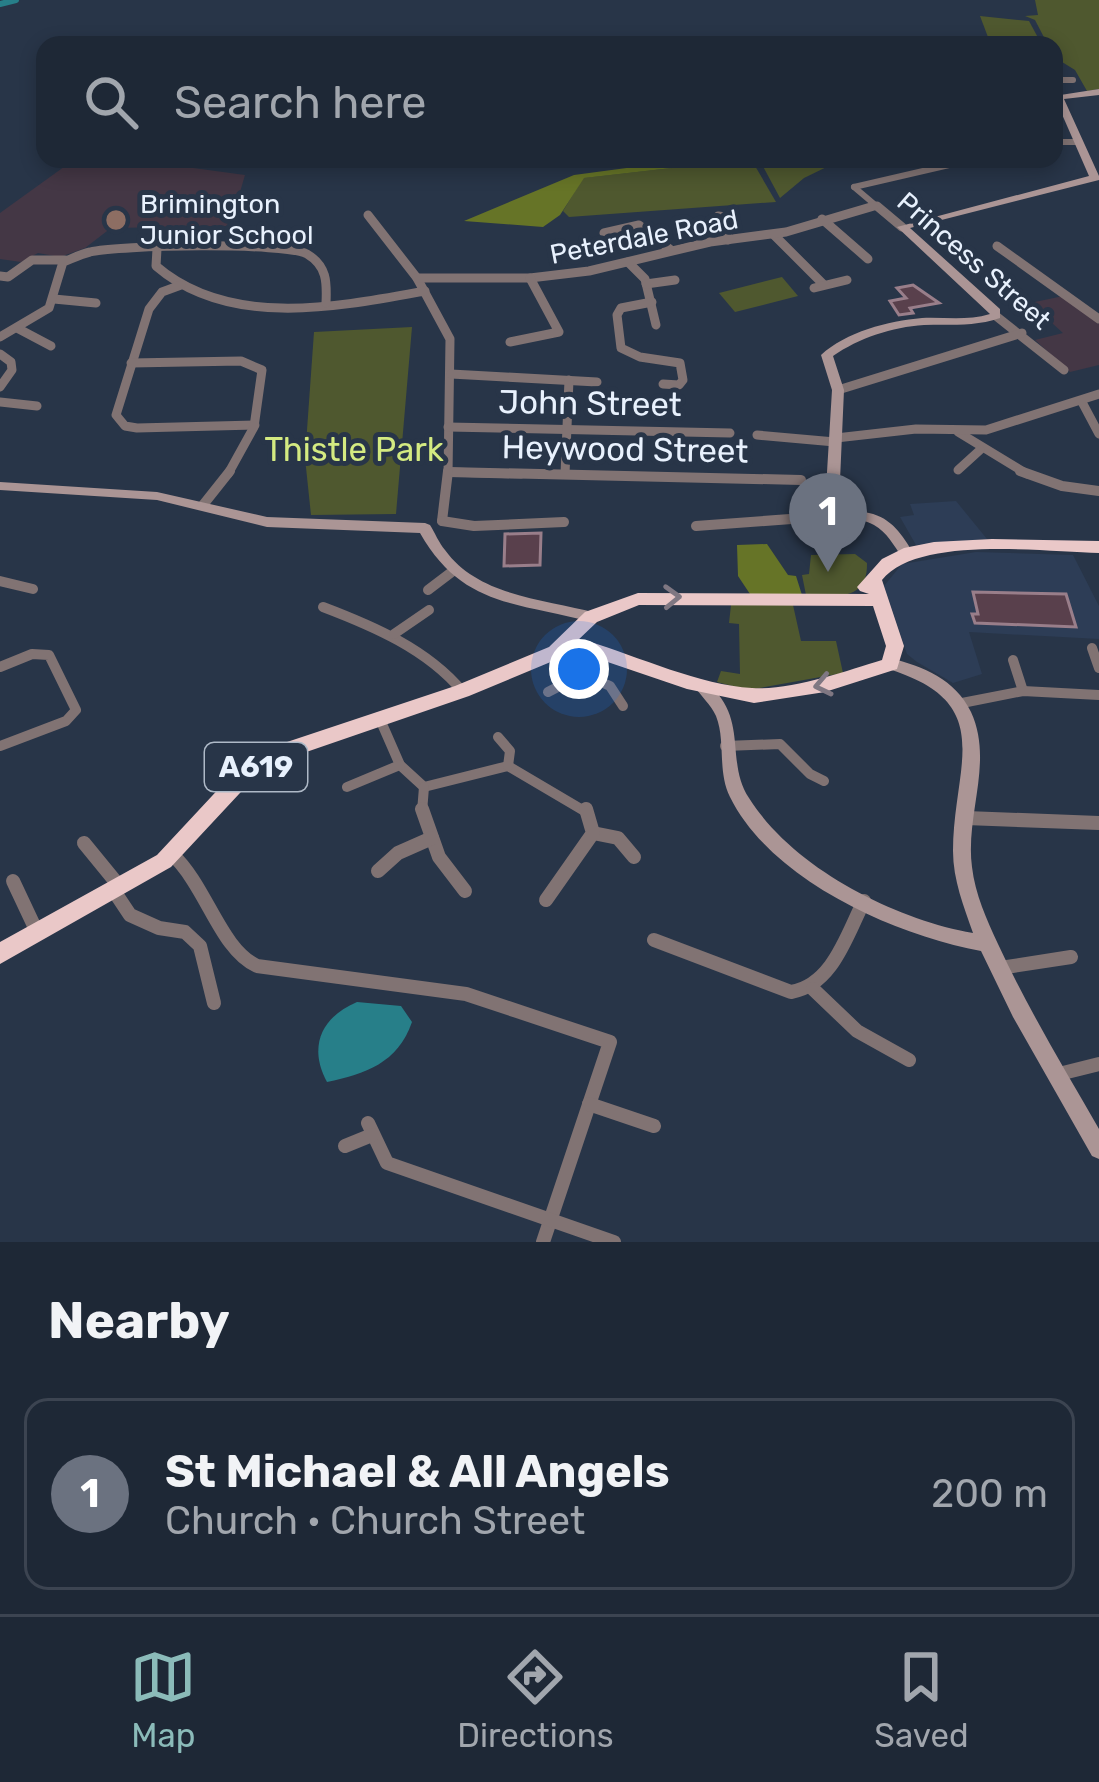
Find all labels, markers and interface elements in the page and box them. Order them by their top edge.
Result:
search box [36,36,1063,168]
icon: search [78,69,144,135]
text: Search here [174,76,426,129]
street label: Princess Street [891,186,1057,336]
place label: Brimington Junior School [140,188,314,251]
street label: Peterdale Road [547,203,741,271]
marker: Brimington Junior School [103,207,129,233]
street label: John Street [498,382,682,424]
street label: Heywood Street [501,427,749,471]
park label: Thistle Park [264,430,444,469]
pin: 1 [789,473,867,572]
one-way arrow [663,585,682,611]
your location [549,639,609,699]
one-way arrow [814,671,834,696]
road number: A619 [205,743,307,791]
text: Nearby [48,1290,230,1351]
text: St Michael & All Angels [165,1445,670,1498]
text: 1 [80,1471,100,1517]
text: 200 m [931,1471,1048,1517]
text: Church · Church Street [165,1498,585,1544]
tab: Map [130,1644,196,1755]
tab: Directions [457,1644,614,1755]
tab: Saved [874,1644,969,1755]

